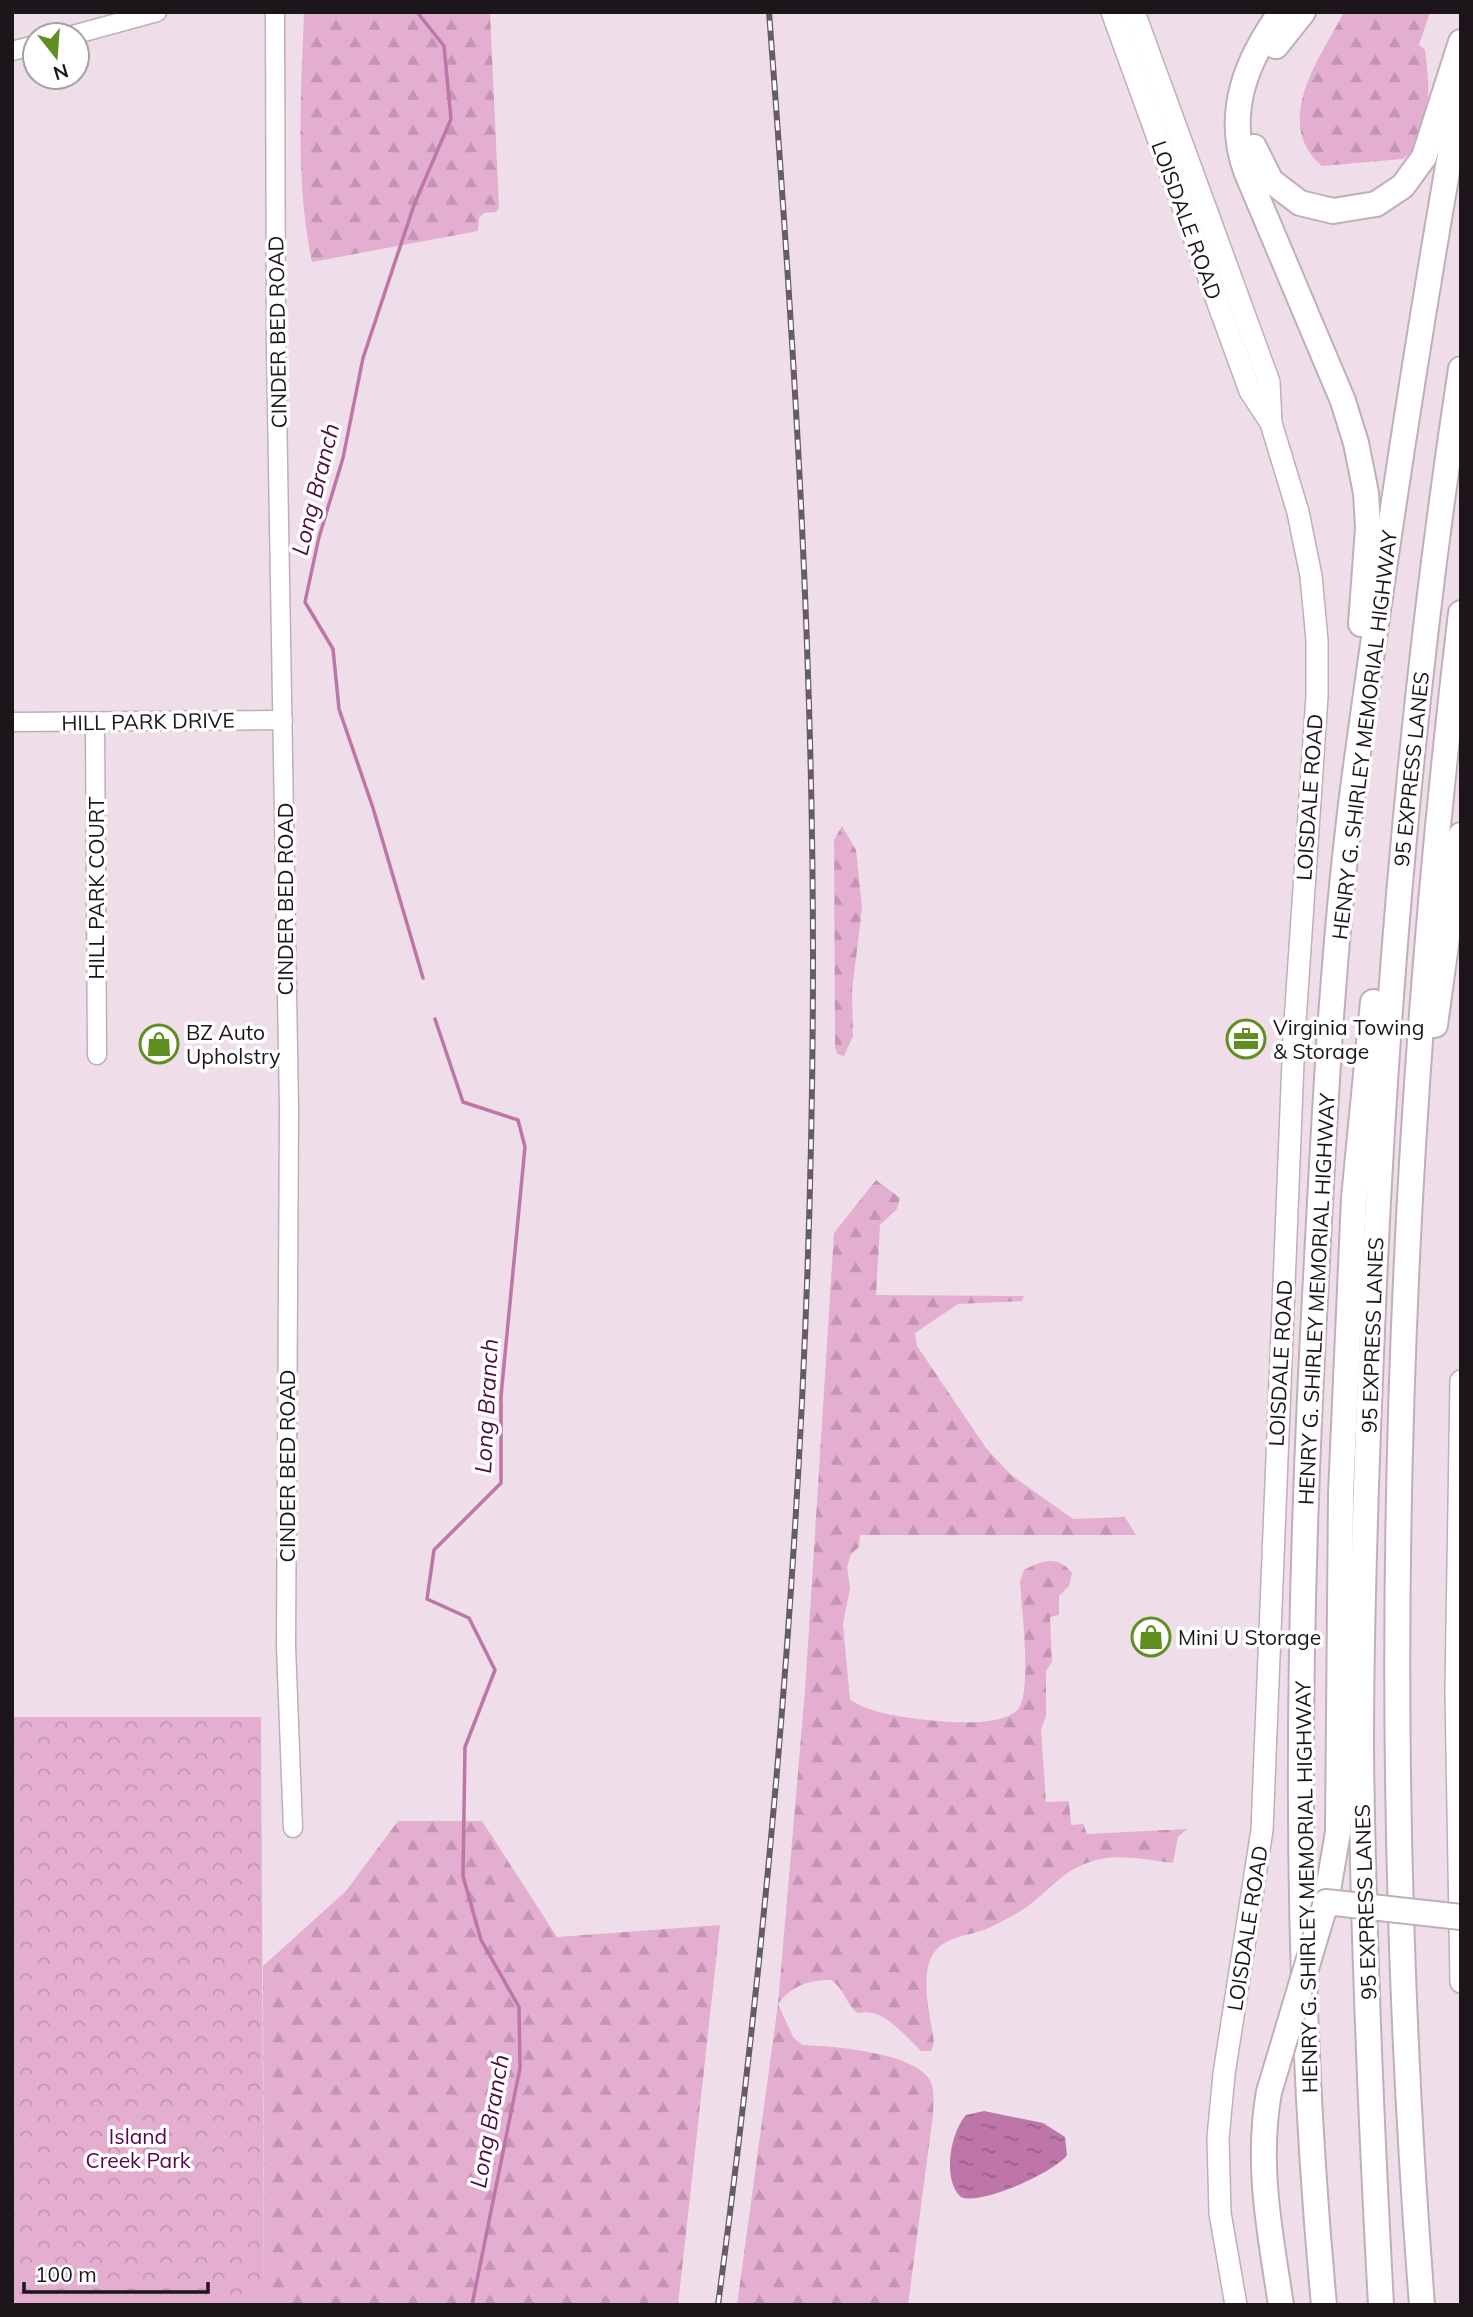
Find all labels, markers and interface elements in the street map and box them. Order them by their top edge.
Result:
north arrow [21,21,91,91]
text: N [51,59,71,86]
street label: LOISDALE ROAD [1146,137,1228,303]
street label: CINDER BED ROAD [262,235,292,429]
water label: Long Branch [285,420,345,558]
street label: HENRY G. SHIRLEY MEMORIAL HIGHWAY [1326,529,1402,941]
street label: 95 EXPRESS LANES [1388,670,1434,868]
street label: HILL PARK DRIVE [61,706,235,736]
street label: LOISDALE ROAD [1290,713,1328,881]
street label: HILL PARK COURT [83,796,109,980]
street label: CINDER BED ROAD [272,803,298,995]
place label: Virginia Towing & Storage [1273,1014,1424,1064]
office icon: Virginia Towing & Storage [1225,1018,1267,1060]
place label: BZ Auto Upholstry [186,1019,280,1069]
shop icon: BZ Auto Upholstry [138,1023,180,1065]
street label: HENRY G. SHIRLEY MEMORIAL HIGHWAY [1292,1092,1340,1506]
street label: 95 EXPRESS LANES [1356,1237,1388,1433]
street label: LOISDALE ROAD [1263,1279,1297,1447]
water label: Long Branch [468,1338,504,1474]
street label: CINDER BED ROAD [274,1370,300,1562]
shop icon: Mini U Storage [1130,1616,1172,1658]
place label: Mini U Storage [1178,1624,1321,1650]
street label: HENRY G. SHIRLEY MEMORIAL HIGHWAY [1289,1680,1323,2093]
street label: 95 EXPRESS LANES [1349,1804,1381,2000]
street label: LOISDALE ROAD [1221,1843,1273,2013]
water label: Long Branch [463,2052,515,2190]
park label: Island Creek Park [85,2123,191,2173]
scale bar [24,2250,208,2294]
text: 100 m [35,2261,97,2287]

